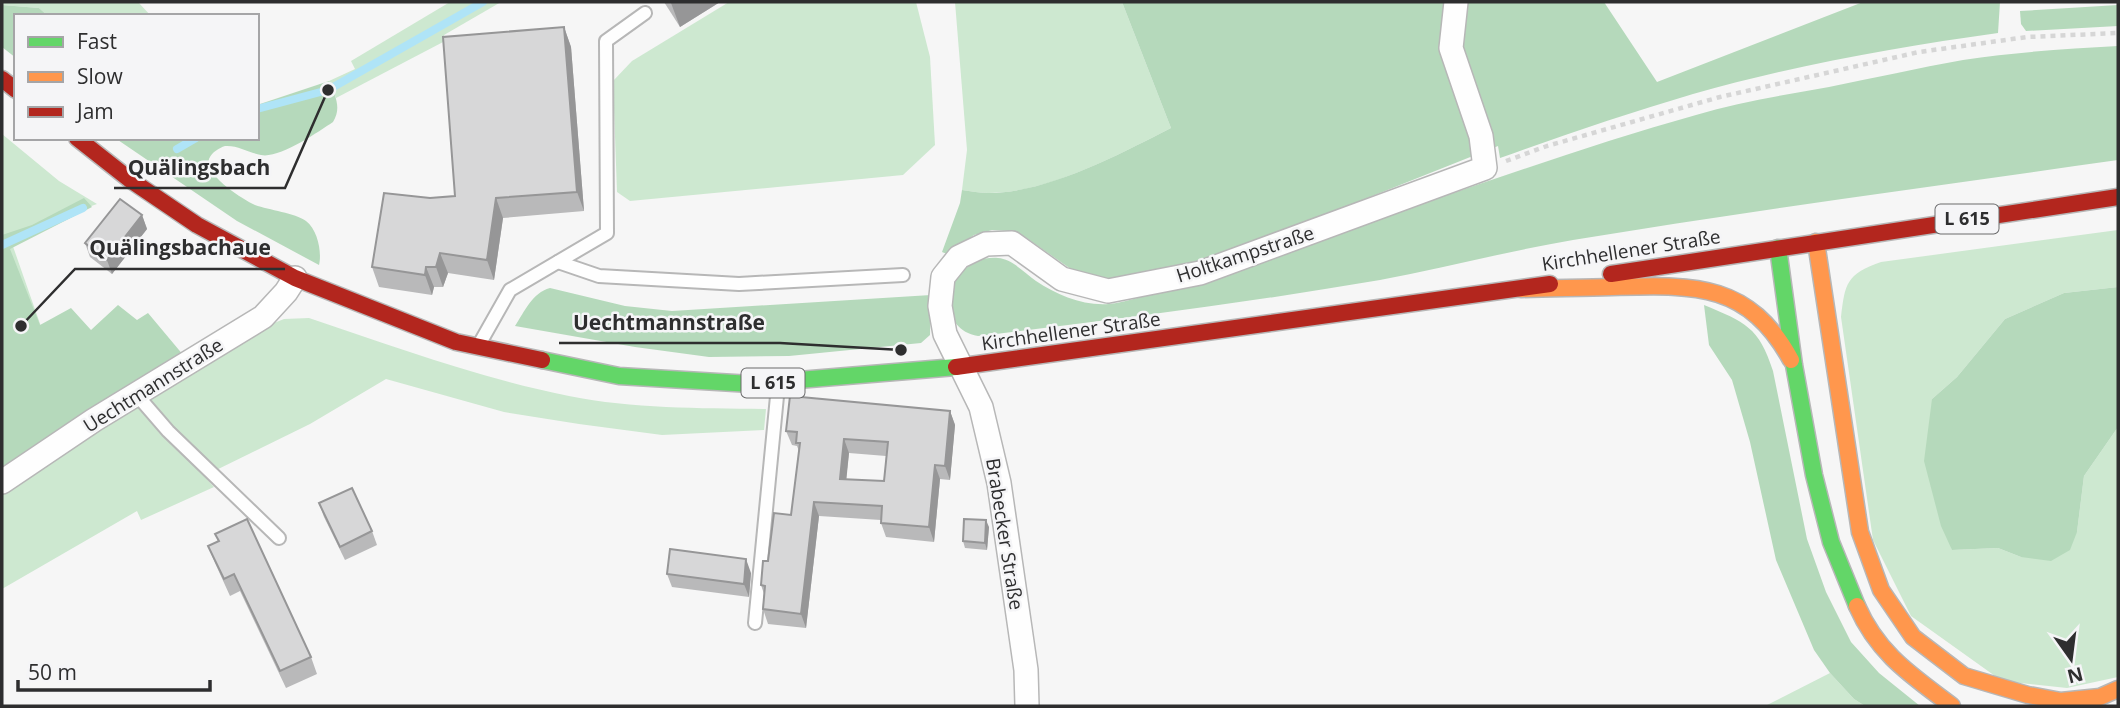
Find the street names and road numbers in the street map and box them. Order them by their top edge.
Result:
road number: L 615 [1936,204,1998,233]
street label: Holtkampstraße [1173,219,1317,289]
street label: Kirchhellener Straße [1540,223,1722,277]
street label: Kirchhellener Straße [980,306,1162,356]
street label: Uechtmannstraße [78,332,228,438]
road number: L 615 [742,368,804,398]
street label: Brabecker Straße [980,456,1030,612]

